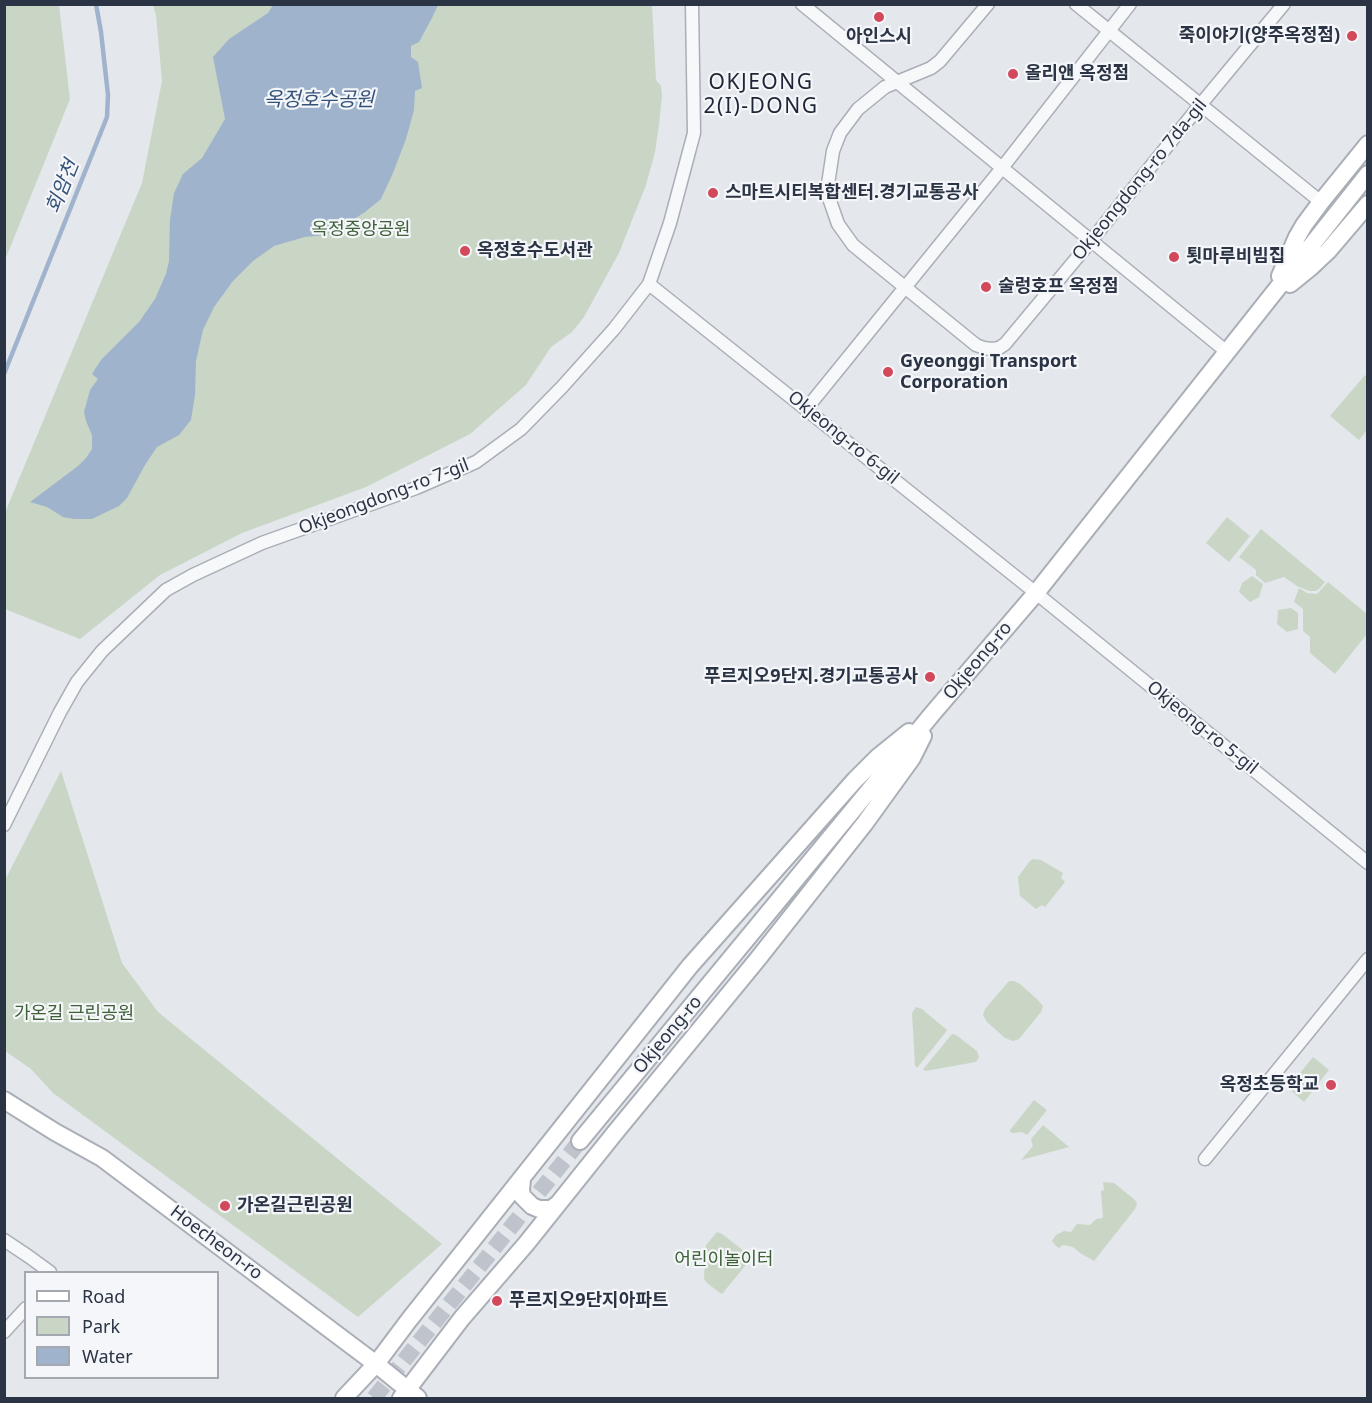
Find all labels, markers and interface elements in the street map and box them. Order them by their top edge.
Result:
marker: 아인스시 [872,10,886,24]
place label: 죽이야기(양주옥정점) [1179,25,1340,47]
place label: 아인스시 [846,26,912,48]
marker: 죽이야기(양주옥정점) [1345,29,1359,43]
place label: 올리앤 옥정점 [1025,63,1129,85]
marker: 올리앤 옥정점 [1006,67,1020,81]
district label: OKJEONG 2(I)-DONG [704,70,818,120]
water label: 옥정호수공원 [264,88,374,112]
street label: Okjeongdong-ro 7da-gil [1068,95,1212,265]
water label: 회암천 [42,157,84,217]
place label: 스마트시티복합센터.경기교통공사 [725,182,978,204]
marker: 스마트시티복합센터.경기교통공사 [706,186,720,200]
park label: 옥정중앙공원 [311,219,411,241]
place label: 옥정호수도서관 [477,240,593,262]
marker: 옥정호수도서관 [458,244,472,258]
place label: 툇마루비빔집 [1186,246,1285,268]
marker: 툇마루비빔집 [1167,250,1181,264]
place label: 술렁호프 옥정점 [998,276,1119,298]
marker: 술렁호프 옥정점 [979,280,993,294]
place label: Gyeonggi Transport Corporation [900,351,1077,394]
marker: Gyeonggi Transport Corporation [881,365,895,379]
street label: Okjeong-ro 6-gil [783,387,903,489]
street label: Okjeongdong-ro 7-gil [296,455,472,539]
street label: Okjeong-ro [939,618,1017,704]
place label: 푸르지오9단지.경기교통공사 [704,666,918,688]
marker: 푸르지오9단지.경기교통공사 [923,670,937,684]
street label: Okjeong-ro 5-gil [1142,677,1262,779]
street label: Okjeong-ro [629,992,707,1078]
park label: 가온길 근린공원 [14,1003,134,1025]
place label: 옥정초등학교 [1220,1074,1319,1096]
marker: 옥정초등학교 [1324,1078,1338,1092]
place label: 가온길근린공원 [237,1195,353,1217]
marker: 가온길근린공원 [218,1199,232,1213]
street label: Hoecheon-ro [166,1201,266,1285]
park label: 어린이놀이터 [674,1249,774,1271]
legend [24,1271,219,1379]
text: Road [82,1284,125,1308]
place label: 푸르지오9단지아파트 [509,1290,668,1312]
marker: 푸르지오9단지아파트 [490,1294,504,1308]
text: Park [82,1314,120,1338]
text: Water [82,1344,133,1368]

